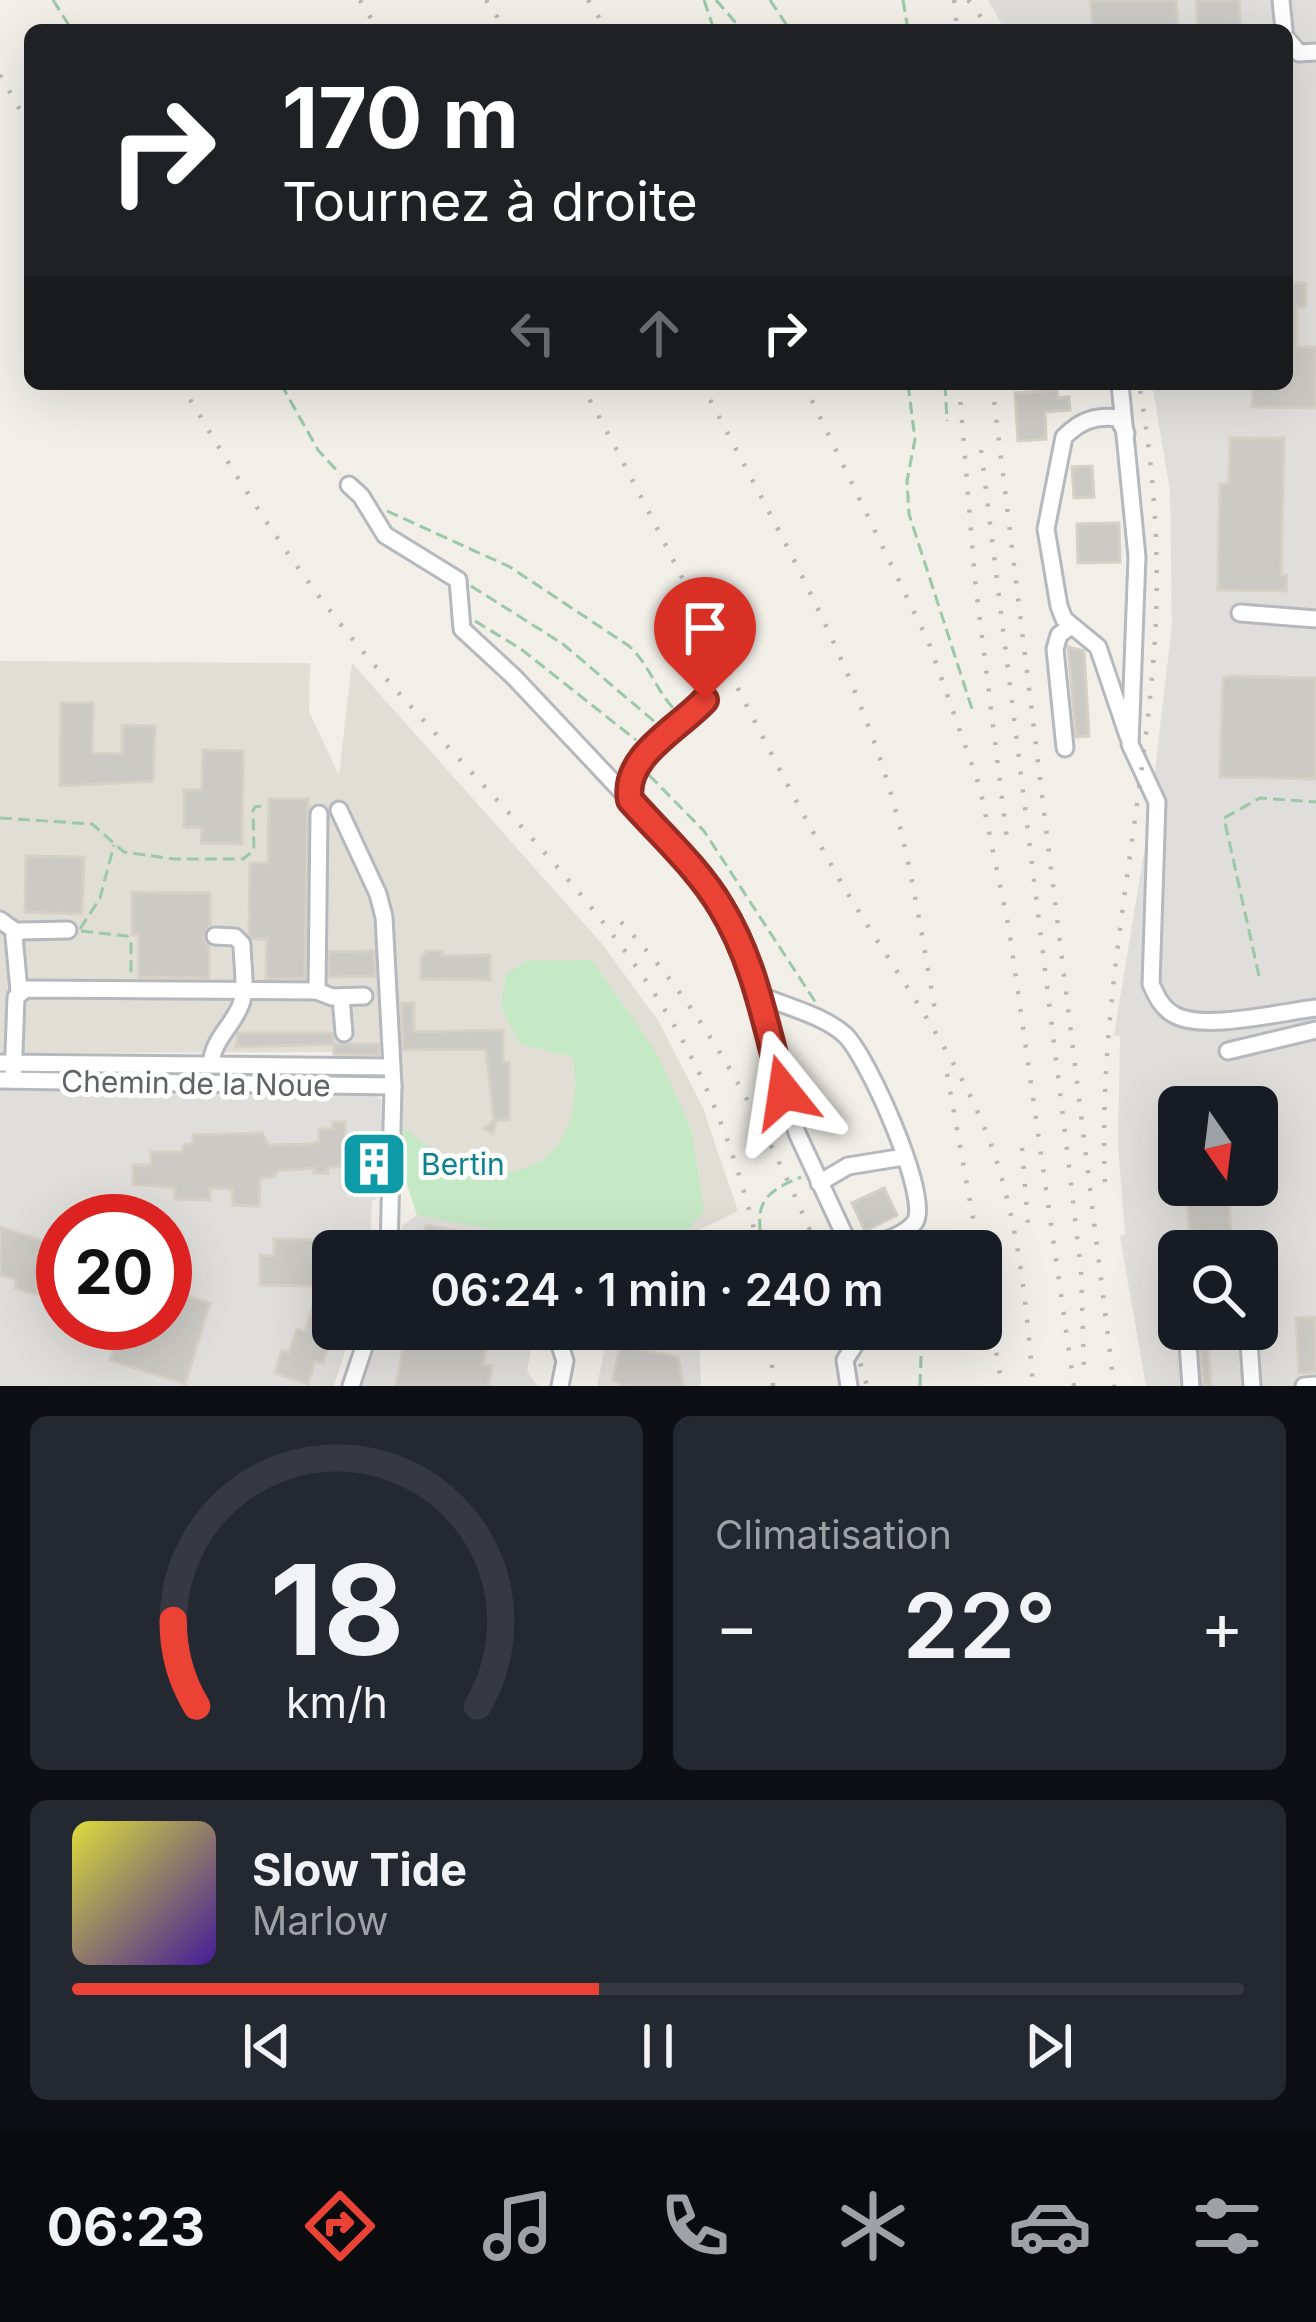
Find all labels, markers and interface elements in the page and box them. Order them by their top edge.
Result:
text: 170 m [282,67,519,168]
icon: right [84,72,240,228]
text: Tournez à droite [282,169,698,234]
icon: left [500,300,566,366]
icon: ahead [626,300,692,366]
icon: right [752,300,818,366]
pin [654,577,756,700]
icon: arrive [672,595,738,661]
position arrow [721,1029,847,1155]
street label: Chemin de la Noue [61,1063,331,1103]
north arrow [1158,1086,1278,1206]
map controls [1158,1086,1278,1350]
building icon: Bertin [339,1129,409,1199]
place label: Bertin [421,1146,505,1182]
speed limit sign: 20 [36,1194,192,1350]
button: search [1158,1230,1278,1350]
text: 06:24 · 1 min · 240 m [430,1262,884,1317]
text: Climatisation [715,1511,952,1558]
text: 18 [269,1534,404,1685]
text: 22° [903,1571,1056,1680]
text: − [715,1586,759,1666]
text: + [1200,1586,1244,1666]
text: km/h [286,1676,387,1728]
text: Slow Tide [252,1842,467,1897]
text: Marlow [252,1897,388,1944]
icon: previous [234,2013,300,2079]
icon: pause [625,2013,691,2079]
icon: next [1016,2013,1082,2079]
icon: directions [298,2184,382,2268]
icon: music [476,2184,560,2268]
icon: phone [653,2184,737,2268]
icon: climate [831,2184,915,2268]
icon: car [1008,2184,1092,2268]
icon: filters [1185,2184,1269,2268]
text: 06:23 [47,2194,205,2259]

